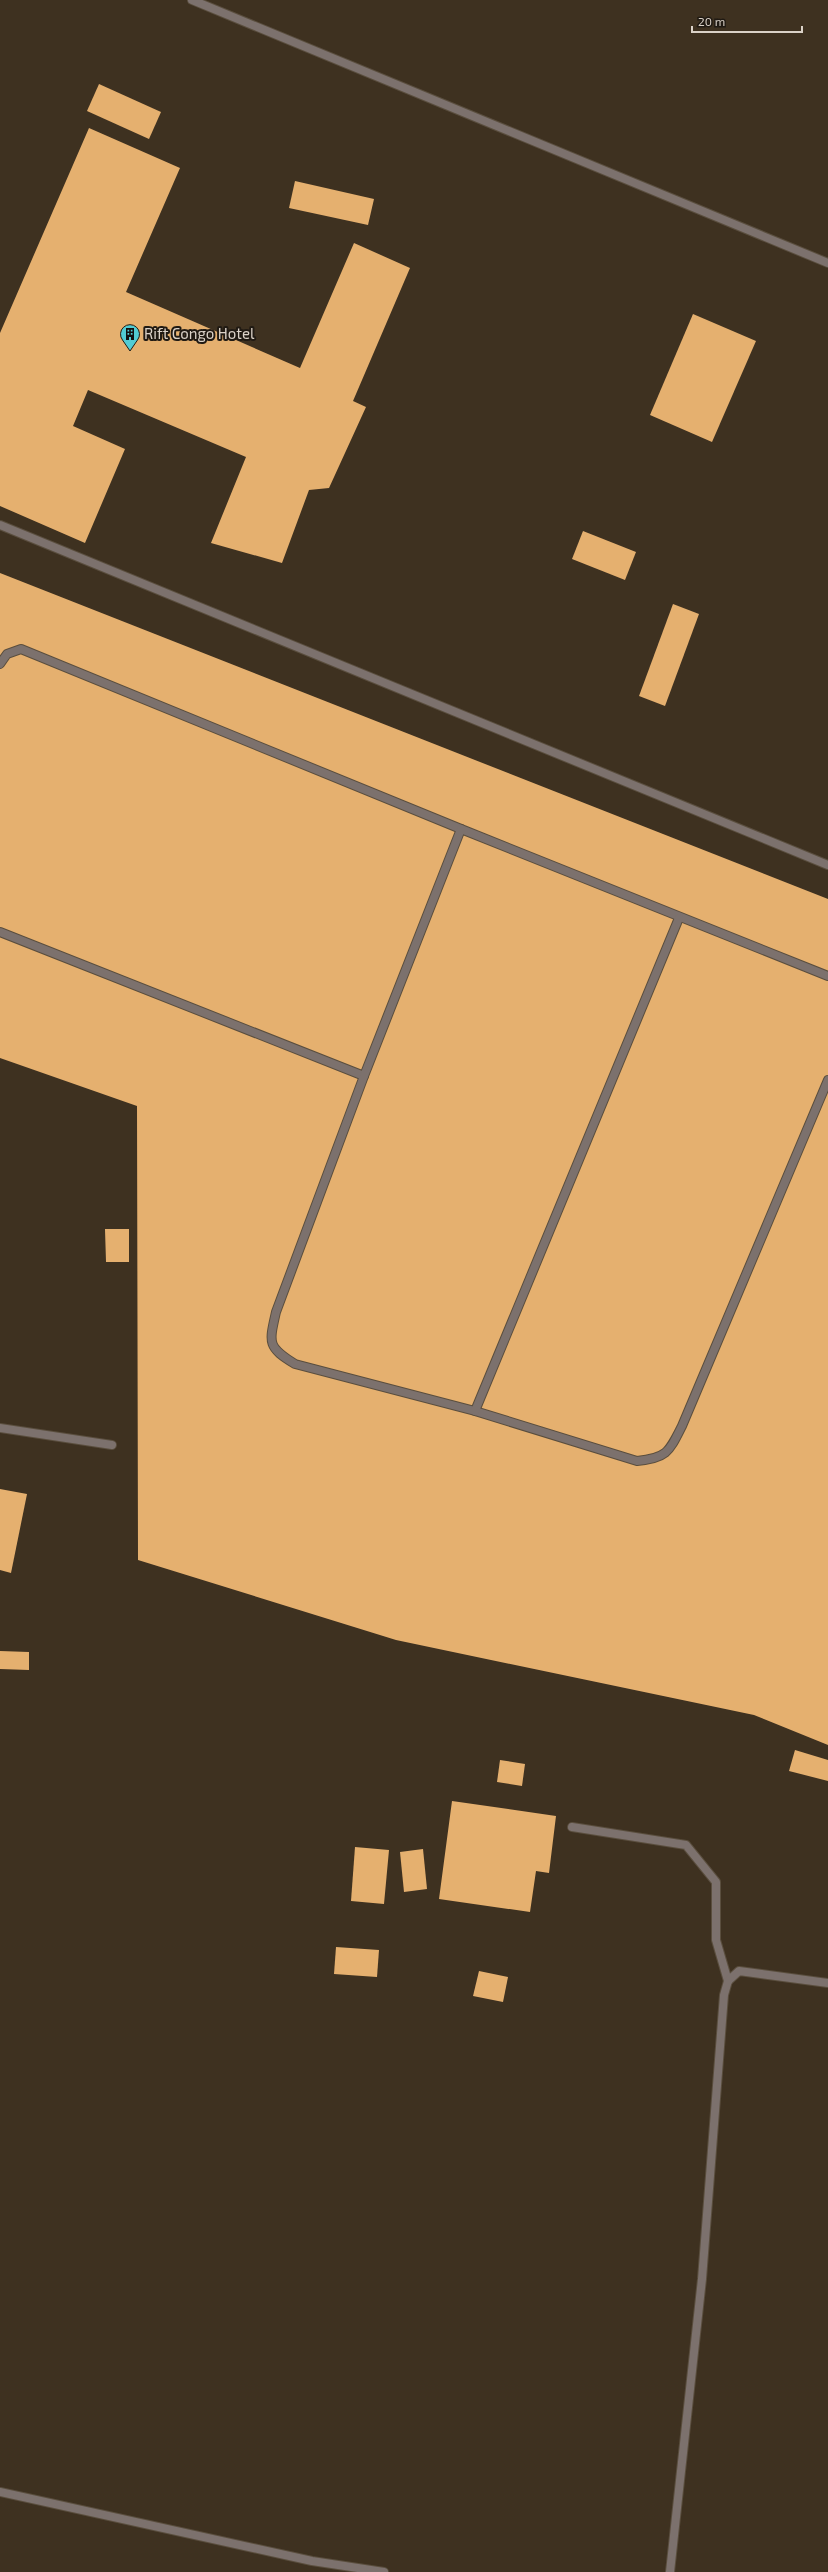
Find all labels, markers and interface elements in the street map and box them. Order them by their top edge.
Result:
scale bar [692,8,802,34]
text: 20 m [698,14,725,28]
building icon: Rift Congo Hotel [119,323,141,351]
place label: Rift Congo Hotel [144,324,255,342]

